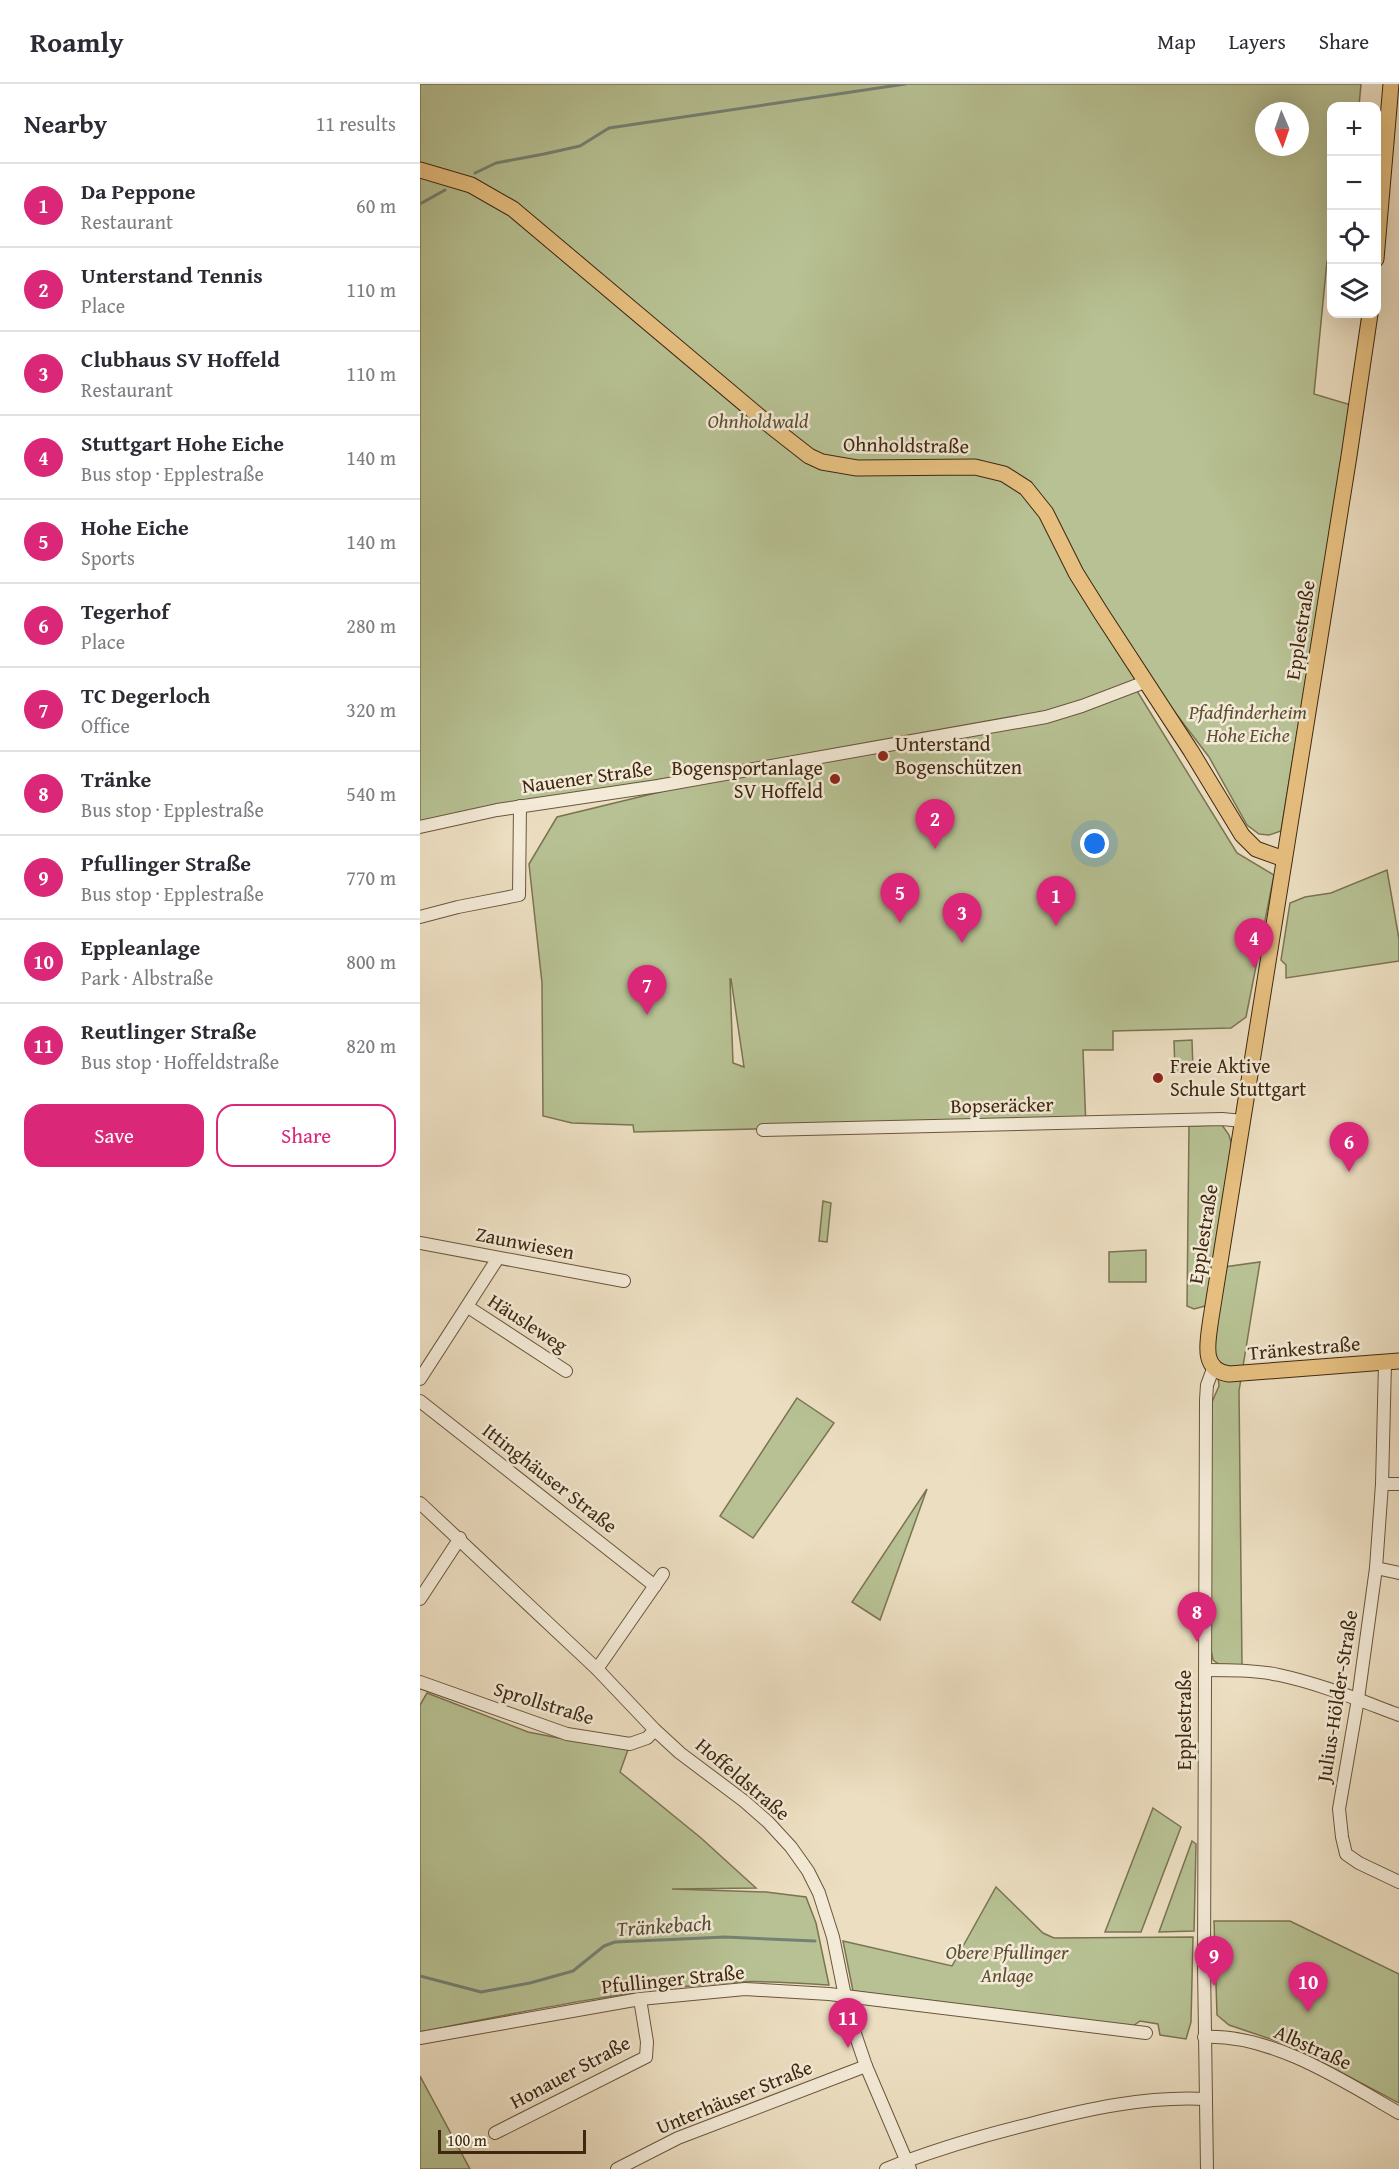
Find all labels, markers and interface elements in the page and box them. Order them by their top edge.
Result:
text: Roamly [30,21,124,62]
text: Map [1157,26,1196,57]
text: Layers [1229,26,1286,57]
text: Share [1319,26,1369,57]
north arrow [1255,102,1309,156]
map controls [1327,102,1381,318]
button: + [1327,102,1381,156]
text: Nearby [24,104,107,143]
text: 11 results [316,109,396,138]
button: − [1327,156,1381,210]
text: Da Peppone [81,175,196,207]
text: 1 [38,191,49,220]
text: 60 m [356,191,396,220]
text: Restaurant [81,207,173,236]
button: locate [1327,210,1381,264]
text: Unterstand Tennis [81,259,263,291]
button: layers [1327,264,1381,318]
text: 2 [38,275,49,304]
text: 110 m [346,275,396,304]
text: Place [81,291,125,320]
text: Clubhaus SV Hoffeld [81,343,280,375]
text: 3 [38,359,49,388]
text: 110 m [346,359,396,388]
text: Restaurant [81,375,173,404]
park label: Ohnholdwald [707,406,809,435]
text: Stuttgart Hohe Eiche [81,427,284,459]
street label: Ohnholdstraße [843,429,969,460]
text: 4 [38,443,49,472]
text: 140 m [346,443,396,472]
text: Bus stop · Epplestraße [81,459,264,488]
text: Hohe Eiche [81,511,189,543]
text: 5 [38,527,49,556]
text: 140 m [346,527,396,556]
text: Sports [81,543,135,572]
street label: Epplestraße [1277,578,1322,682]
text: Tegerhof [81,595,169,627]
text: 6 [38,611,49,640]
text: 280 m [346,611,396,640]
text: Place [81,627,125,656]
text: TC Degerloch [81,679,210,711]
text: 7 [38,695,49,724]
text: 320 m [346,695,396,724]
park label: Pfadfinderheim Hohe Eiche [1188,697,1308,749]
text: Office [81,711,130,740]
place label: Unterstand Bogenschützen [895,729,1022,781]
marker: Unterstand Bogenschützen [876,749,890,763]
street label: Nauener Straße [520,753,654,800]
place label: Bogensportanlage SV Hoffeld [672,753,823,805]
text: Tränke [81,763,151,795]
marker: Bogensportanlage SV Hoffeld [828,772,842,786]
text: 8 [38,779,49,808]
text: 540 m [346,779,396,808]
text: Bus stop · Epplestraße [81,795,264,824]
pin: 2 [916,800,954,849]
your location [1080,829,1109,858]
text: Pfullinger Straße [81,847,251,879]
text: 9 [38,863,49,892]
text: 770 m [346,863,396,892]
pin: 5 [880,874,920,923]
pin: 1 [1036,876,1076,926]
text: Bus stop · Epplestraße [81,879,264,908]
pin: 3 [942,894,982,943]
pin: 4 [1234,918,1274,968]
text: Eppleanlage [81,931,200,963]
text: 10 [33,947,54,976]
text: 800 m [346,947,396,976]
text: Park · Albstraße [81,963,213,992]
pin: 7 [628,966,666,1015]
text: Reutlinger Straße [81,1015,257,1047]
text: 11 [33,1031,54,1060]
text: 820 m [346,1031,396,1060]
text: Bus stop · Hoffeldstraße [81,1047,279,1076]
place label: Freie Aktive Schule Stuttgart [1170,1051,1306,1103]
marker: Freie Aktive Schule Stuttgart [1151,1071,1165,1085]
street label: Bopseräcker [950,1089,1054,1120]
button: Save [24,1104,204,1167]
button: Share [216,1104,396,1167]
pin: 6 [1330,1122,1368,1172]
street label: Epplestraße [1180,1182,1225,1286]
street label: Zaunwiesen [473,1219,577,1266]
street label: Häusleweg [483,1286,574,1359]
street label: Tränkestraße [1246,1328,1361,1367]
street label: Ittinghäuser Straße [477,1416,624,1540]
pin: 8 [1178,1592,1216,1642]
street label: Julius-Hölder-Straße [1308,1608,1364,1787]
street label: Epplestraße [1169,1670,1198,1770]
street label: Sprollstraße [490,1674,598,1732]
street label: Hoffeldstraße [690,1730,797,1827]
water label: Tränkebach [615,1907,713,1944]
pin: 9 [1194,1936,1234,1986]
park label: Obere Pfullinger Anlage [945,1937,1069,1989]
street label: Pfullinger Straße [600,1957,746,2000]
pin: 10 [1288,1962,1328,2012]
pin: 11 [828,1998,868,2048]
street label: Albstraße [1270,2017,1356,2076]
street label: Honauer Straße [504,2028,635,2115]
street label: Unterhäuser Straße [651,2052,816,2141]
scale bar [438,2127,586,2154]
text: 100 m [447,2128,487,2152]

